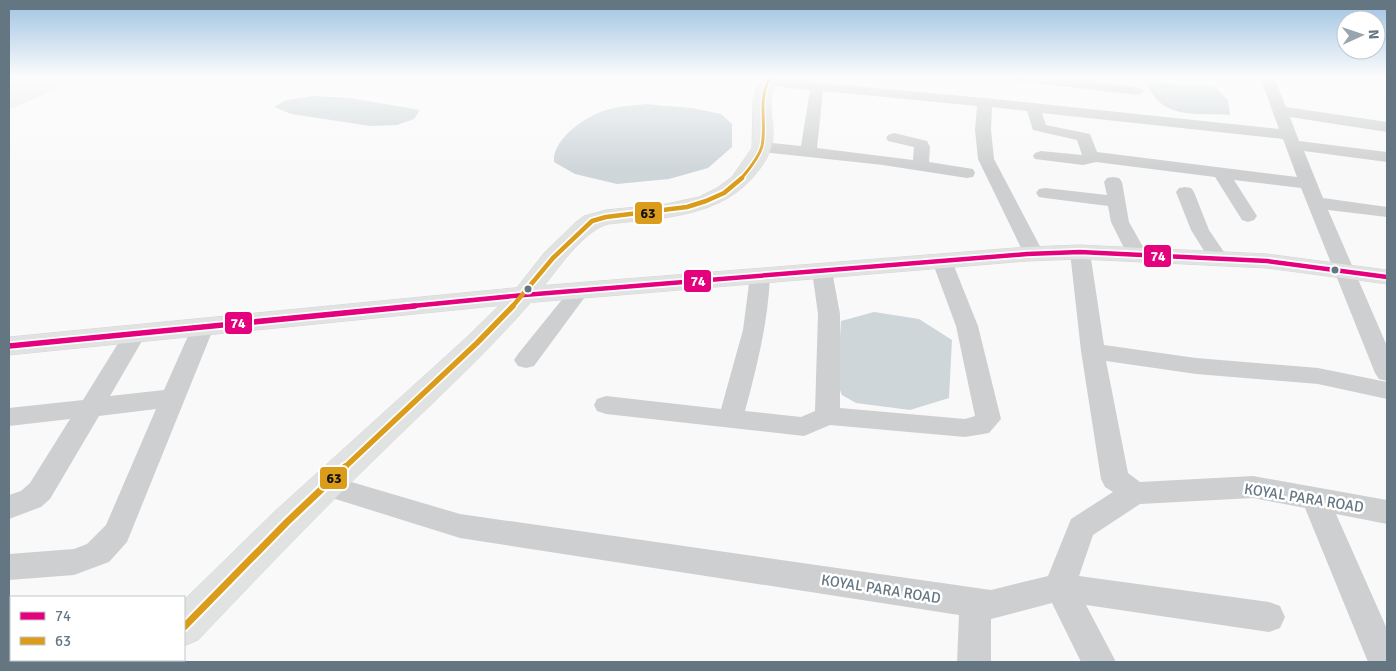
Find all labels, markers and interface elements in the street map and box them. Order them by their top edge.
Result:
north arrow [1336,10,1386,60]
text: N [1365,29,1382,40]
line badge: 63 [634,201,663,225]
text: 63 [640,205,656,222]
line badge: 74 [1143,244,1172,268]
text: 74 [1150,248,1166,265]
unlabelled marker [1330,265,1340,275]
line badge: 74 [683,269,712,293]
text: 74 [690,273,706,290]
unlabelled marker [523,284,533,294]
line badge: 74 [224,311,253,335]
text: 74 [230,315,246,332]
line badge: 63 [319,466,348,490]
text: 63 [326,470,342,487]
street label: KOYAL PARA ROAD [1243,480,1365,516]
street label: KOYAL PARA ROAD [820,571,942,607]
legend [10,596,185,661]
text: 74 [55,607,71,625]
text: 63 [55,632,71,650]

